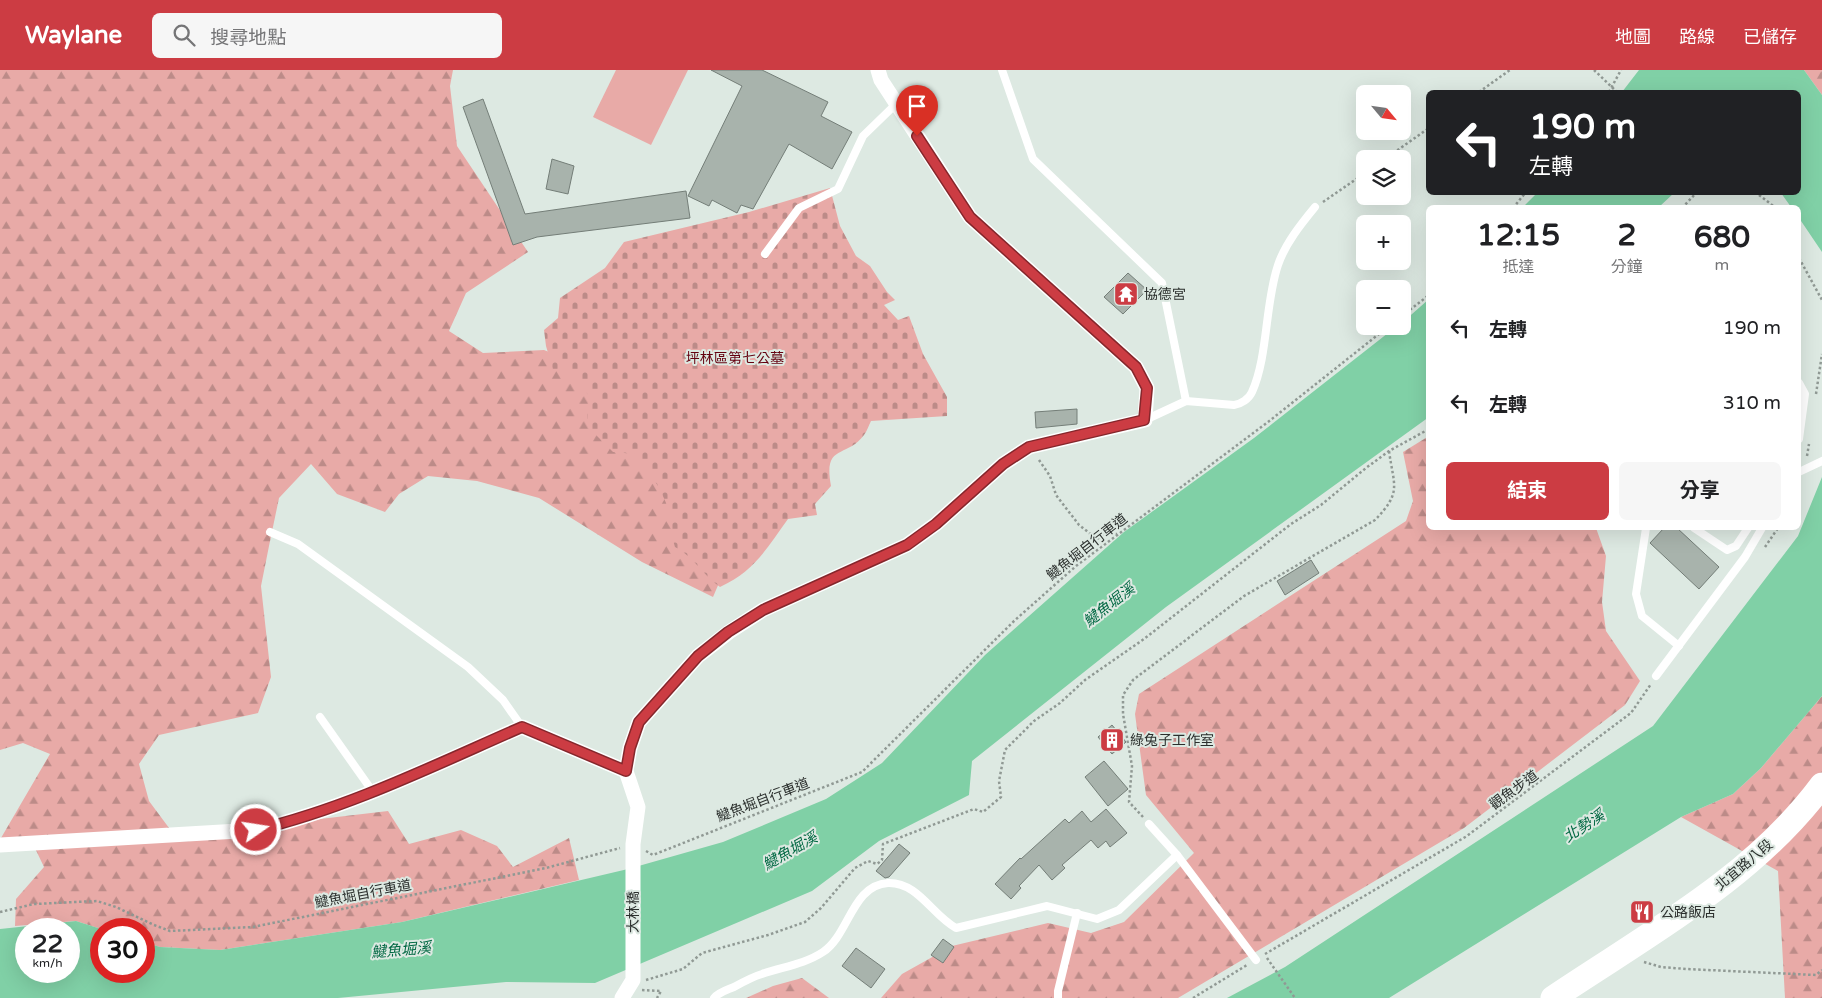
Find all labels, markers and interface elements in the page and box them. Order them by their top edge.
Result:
search box [152,13,502,58]
text: Waylane [25,21,122,50]
icon: search [170,21,198,49]
text: 地圖 [1615,26,1651,48]
text: 路線 [1679,26,1715,48]
text: 已儲存 [1743,26,1797,48]
text: 搜尋地點 [210,27,286,49]
pin [896,85,938,136]
north arrow [1356,85,1411,140]
map controls [1356,85,1411,335]
icon: arrive [903,92,931,120]
text: 190 m [1529,106,1636,148]
icon: left [1446,110,1511,175]
button: layers [1356,150,1411,205]
text: 左轉 [1529,154,1573,180]
button: + [1356,215,1411,270]
text: 12:15 [1477,217,1560,254]
text: 2 [1617,217,1636,254]
text: 680 [1694,219,1750,256]
text: m [1715,255,1729,275]
text: 抵達 [1502,257,1534,277]
text: 分鐘 [1611,257,1643,277]
button: − [1356,280,1411,335]
temple icon: 協德宮 [1113,281,1139,307]
place label: 協德宮 [1144,286,1186,303]
icon: left [1446,314,1474,342]
text: 190 m [1723,317,1781,339]
text: 左轉 [1489,319,1527,341]
park label: 坪林區第七公墓 [686,350,784,367]
icon: left [1446,389,1474,417]
text: 310 m [1723,392,1781,414]
text: 左轉 [1489,394,1527,416]
button: 結束 [1446,462,1609,520]
button: 分享 [1619,462,1781,520]
street label: 𩻸魚堀自行車道 [1043,510,1131,584]
water label: 𩻸魚堀溪 [1080,578,1140,631]
building icon: 綠兔子工作室 [1099,727,1125,753]
place label: 綠兔子工作室 [1130,732,1214,749]
street label: 觀魚步道 [1486,767,1542,813]
street label: 𩻸魚堀自行車道 [714,775,812,825]
position arrow [229,803,281,855]
water label: 北勢溪 [1560,805,1609,846]
water label: 𩻸魚堀溪 [760,827,822,874]
street label: 北宜路八段 [1712,836,1776,894]
street label: 𩻸魚堀自行車道 [313,876,413,912]
street label: 大林橋 [625,891,642,933]
restaurant icon: 公路飯店 [1629,899,1655,925]
place label: 公路飯店 [1660,904,1716,921]
speed limit sign: 30 [90,918,155,983]
text: 22 [32,929,63,959]
water label: 𩻸魚堀溪 [370,938,434,962]
text: km/h [32,956,63,970]

